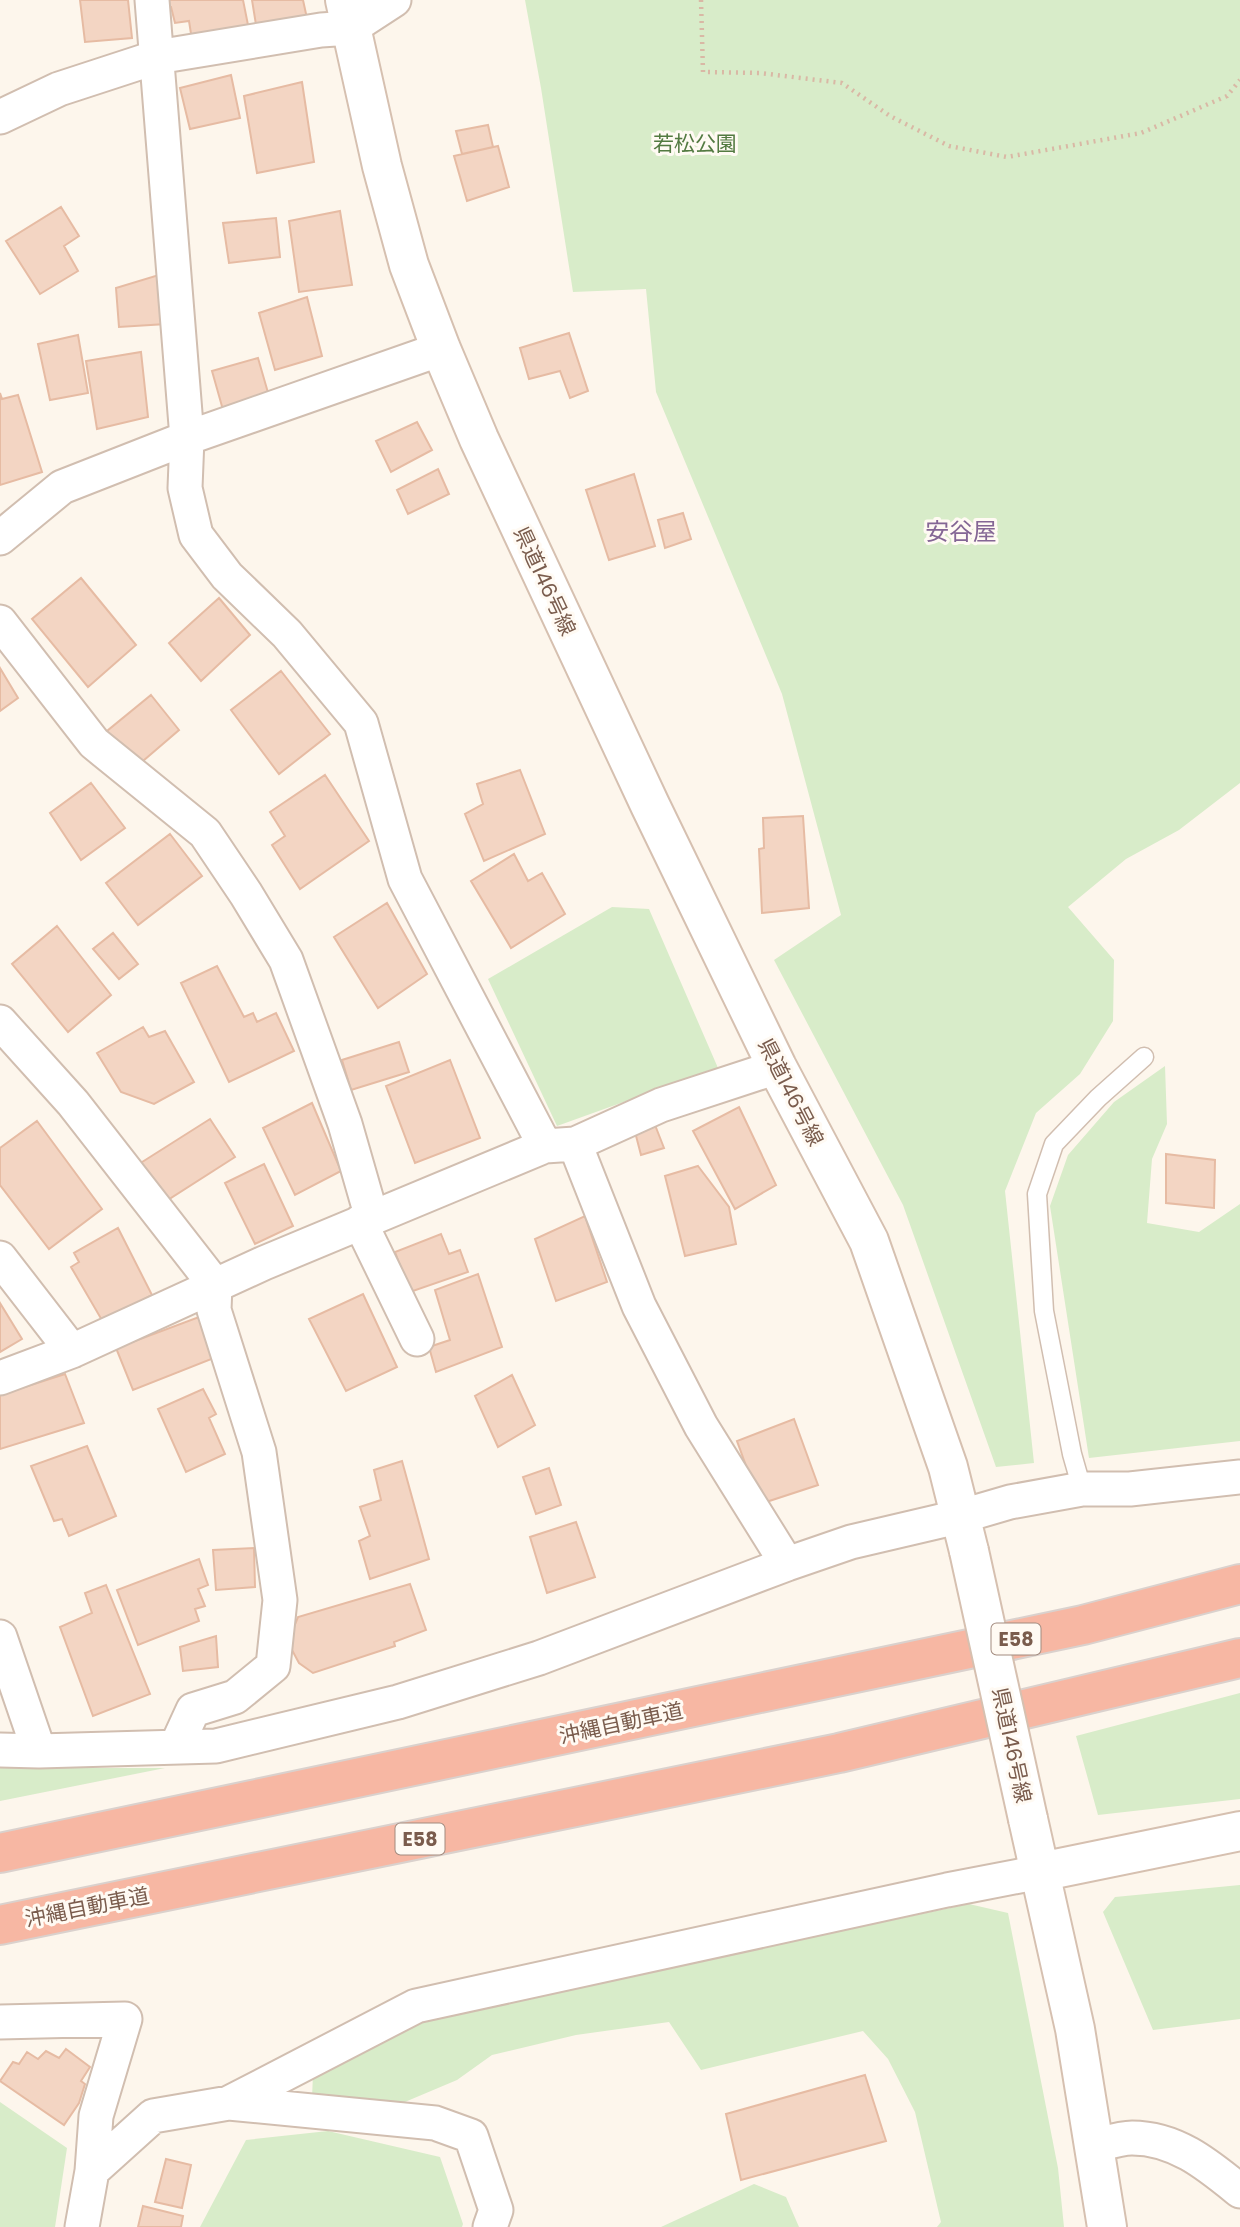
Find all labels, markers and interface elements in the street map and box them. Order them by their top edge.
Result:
park label: 若松公園 [653,129,737,158]
district label: 安谷屋 [925,515,997,548]
street label: 県道146号線 [507,522,583,640]
street label: 県道146号線 [751,1033,831,1151]
road number: E58 [992,1624,1040,1654]
street label: 県道146号線 [986,1685,1038,1805]
street label: 沖縄自動車道 [556,1696,686,1750]
road number: E58 [396,1824,444,1854]
street label: 沖縄自動車道 [22,1881,152,1933]

